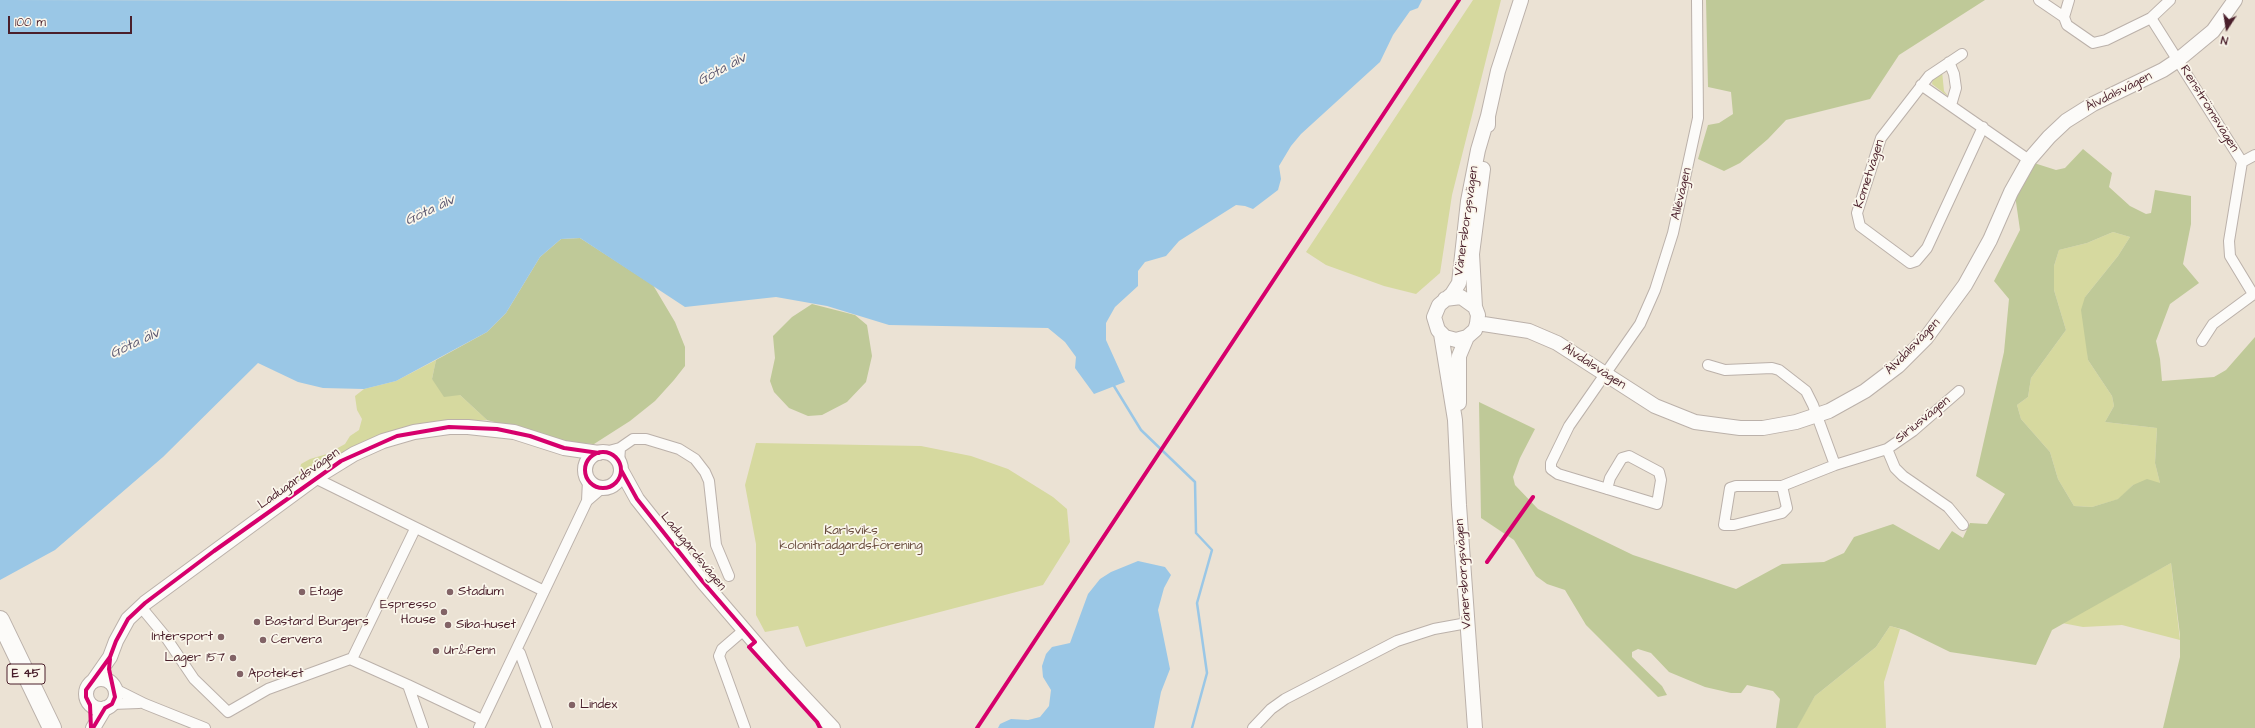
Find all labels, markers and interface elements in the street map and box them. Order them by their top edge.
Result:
scale bar [10,8,134,34]
north arrow [2207,8,2247,48]
text: 100 m [15,14,46,31]
text: N [2219,32,2229,48]
water label: Göta älv [695,50,749,90]
street label: Renströmsvägen [2176,63,2242,155]
street label: Älvdalsvägen [2083,69,2155,115]
street label: Kometvägen [1852,138,1888,210]
street label: Vänersborgsvägen [1452,165,1482,277]
street label: Allévägen [1668,166,1696,222]
water label: Göta älv [403,192,457,230]
street label: Älvdalsvägen [1882,315,1944,379]
water label: Göta älv [108,325,162,363]
street label: Älvdalsvägen [1559,341,1629,393]
street label: Siriusvägen [1892,393,1954,447]
street label: Ladugårdsvägen [255,445,343,513]
street label: Ladugårdsvägen [657,510,729,594]
street label: Vänersborgsvägen [1452,518,1476,630]
park label: Karlsviks koloniträdgårdsförening [779,523,923,554]
place label: Etage [310,584,343,600]
place label: Stadium [458,584,504,600]
marker: Etage [297,587,307,597]
marker: Stadium [445,587,455,597]
place label: Espresso House [380,597,436,628]
marker: Espresso House [439,607,449,617]
place label: Bastard Burgers [265,614,369,630]
marker: Bastard Burgers [252,617,262,627]
place label: Siba-huset [456,617,516,633]
marker: Siba-huset [443,620,453,630]
place label: Intersport [152,629,213,645]
marker: Intersport [216,632,226,642]
place label: Cervera [271,632,322,648]
marker: Cervera [258,635,268,645]
place label: Ur&Penn [444,643,496,659]
marker: Ur&Penn [431,646,441,656]
place label: Lager 157 [164,650,225,666]
marker: Lager 157 [228,653,238,663]
road number: E 45 [7,664,45,684]
place label: Apoteket [248,666,303,682]
marker: Apoteket [235,669,245,679]
place label: Lindex [580,697,617,713]
marker: Lindex [567,700,577,710]

